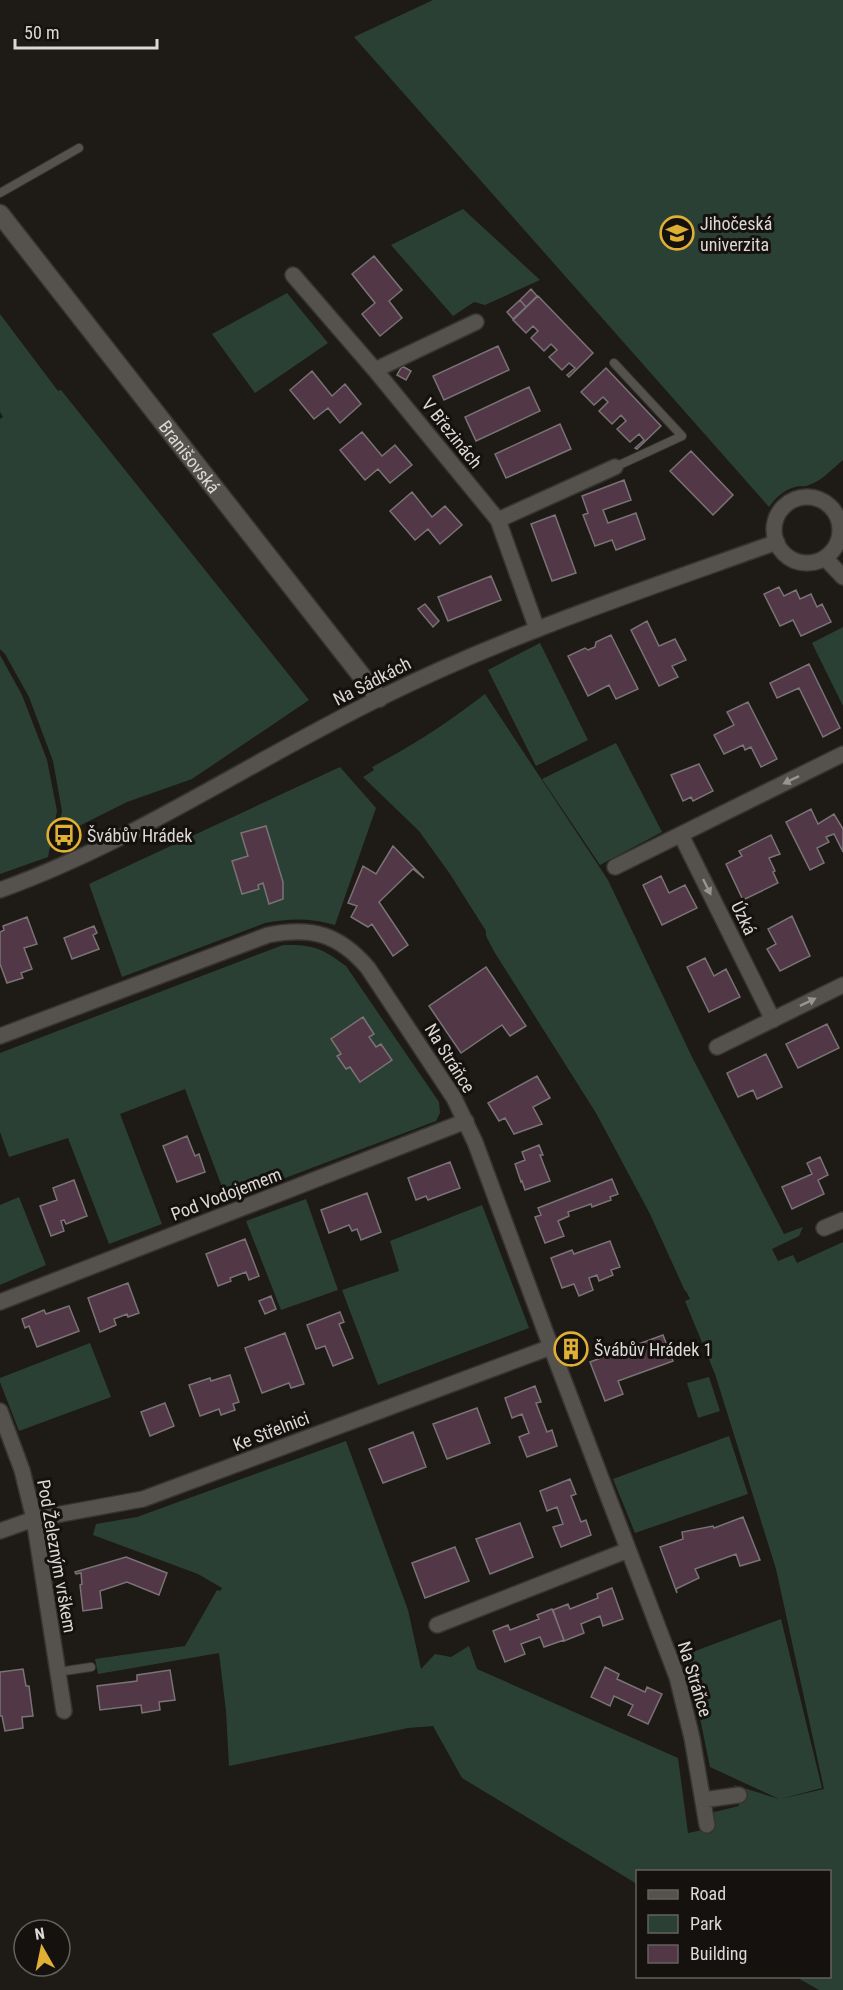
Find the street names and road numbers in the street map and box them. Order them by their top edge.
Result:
street label: V Březinách [417,394,487,472]
street label: Branišovská [155,416,225,497]
street label: Na Sádkách [330,652,414,710]
street label: Úzká [727,898,761,938]
street label: Na Stráňce [420,1019,480,1097]
street label: Pod Vodojemem [168,1163,284,1225]
street label: Ke Střelnici [230,1407,312,1455]
street label: Pod Železným vrškem [33,1478,81,1634]
street label: Na Stráňce [674,1639,716,1719]

